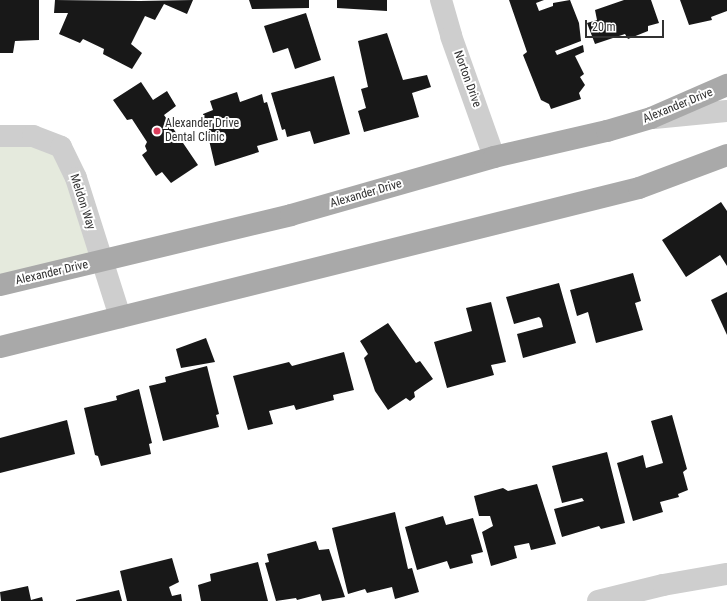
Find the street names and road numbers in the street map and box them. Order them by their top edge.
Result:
street label: Norton Drive [450,49,484,109]
street label: Alexander Drive [641,85,715,127]
street label: Meldon Way [66,172,98,232]
street label: Alexander Drive [328,177,404,211]
street label: Alexander Drive [14,258,90,288]

